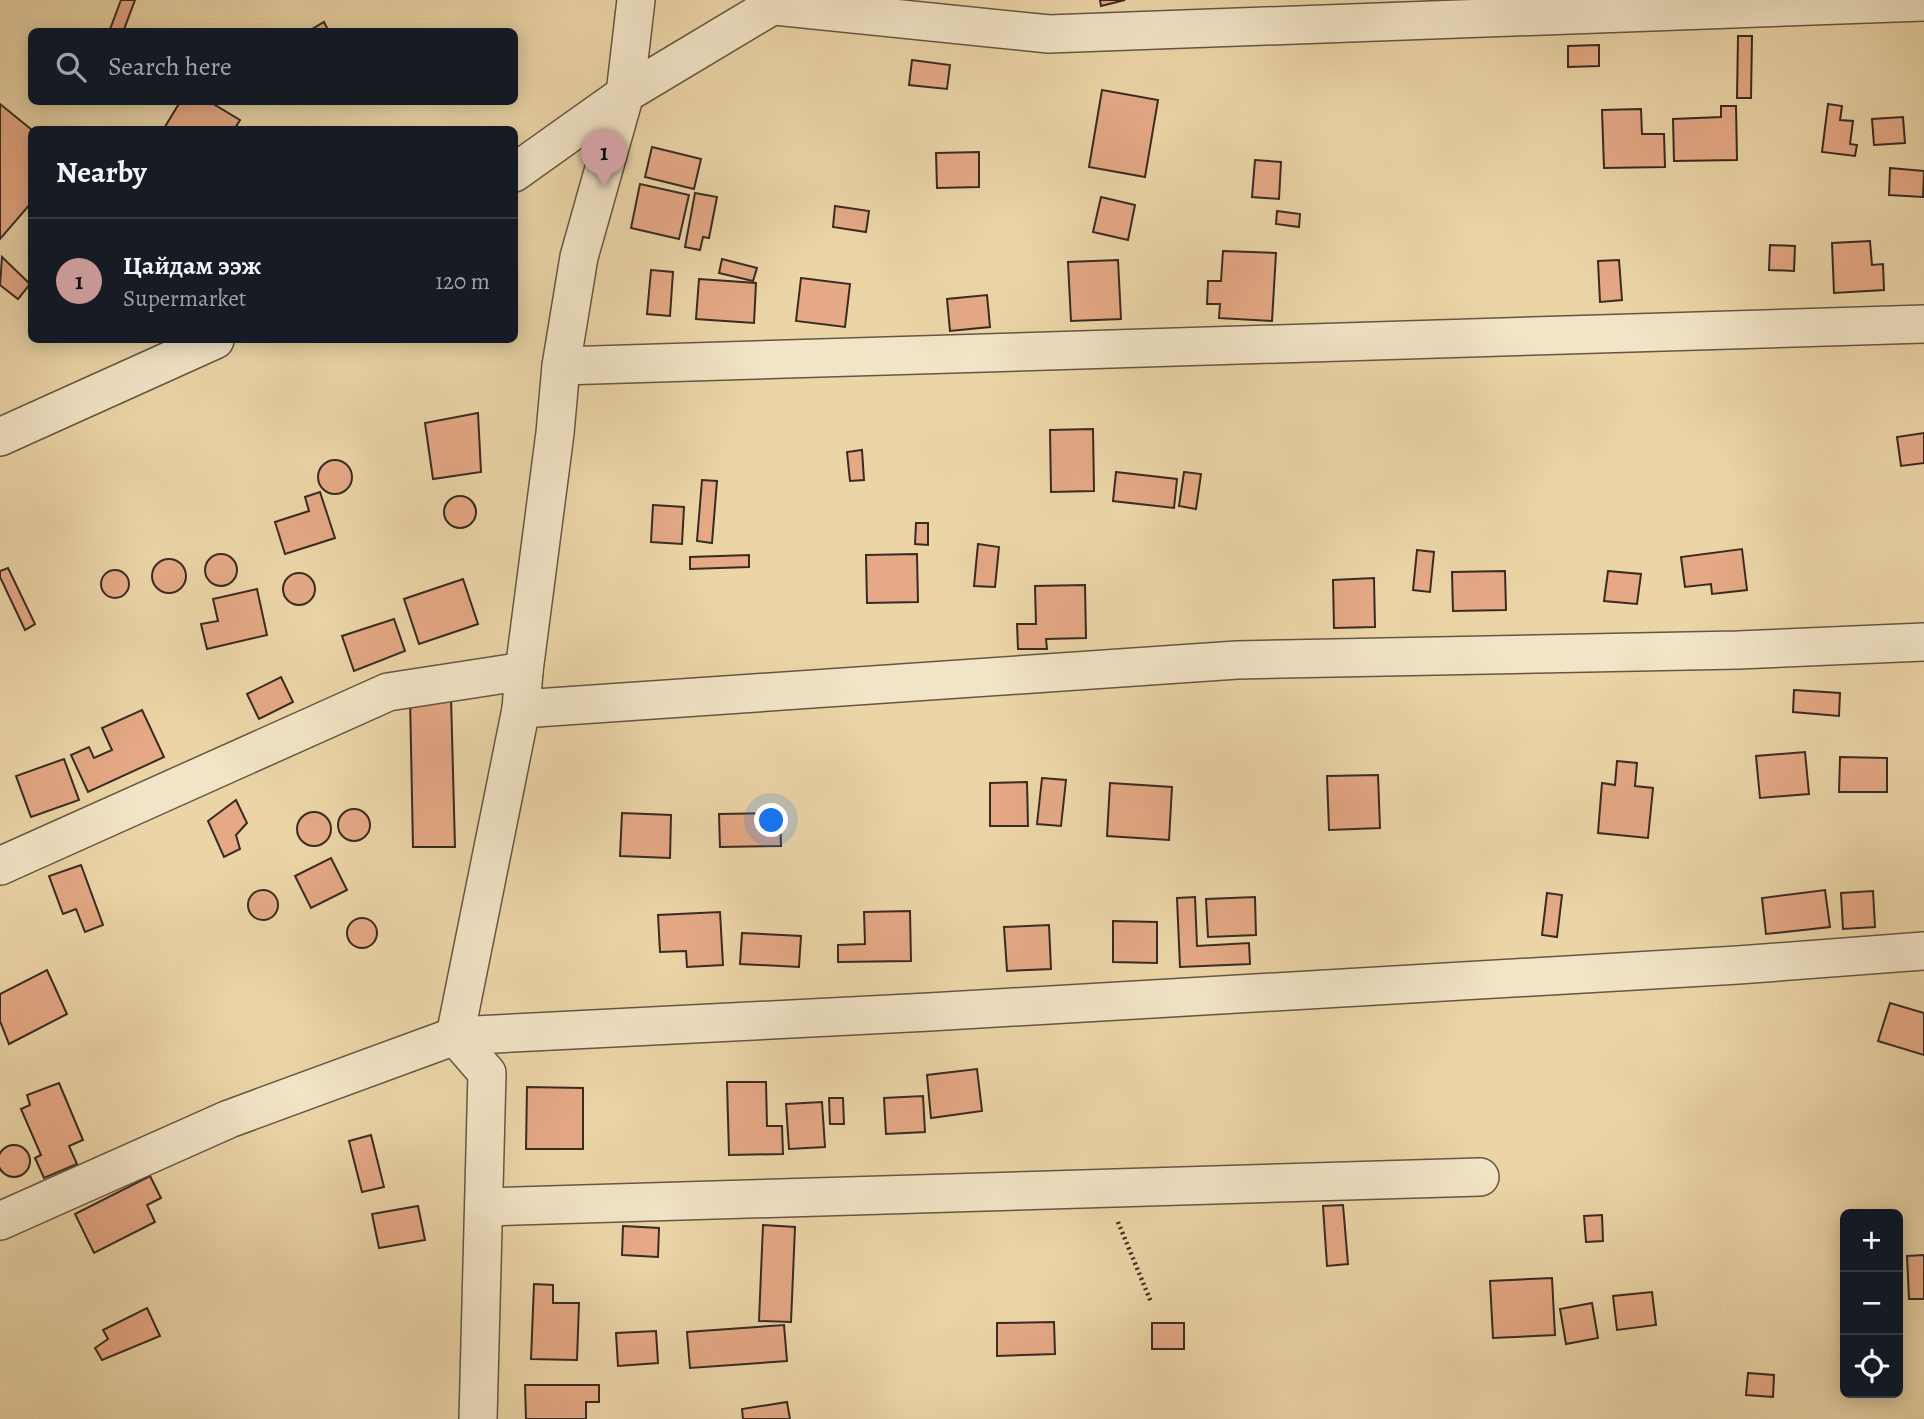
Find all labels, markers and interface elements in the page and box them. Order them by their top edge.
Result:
search box [28,28,518,105]
icon: search [52,48,90,86]
text: Search here [108,49,232,84]
pin: 1 [581,129,627,187]
text: Nearby [56,152,147,192]
text: Цайдам ээж [123,248,261,283]
text: 1 [75,266,83,297]
text: 120 m [435,266,490,297]
text: Supermarket [123,283,246,314]
your location [754,803,788,837]
map controls [1840,1209,1903,1398]
button: + [1840,1209,1903,1272]
button: − [1840,1272,1903,1335]
button: locate [1840,1335,1903,1398]

